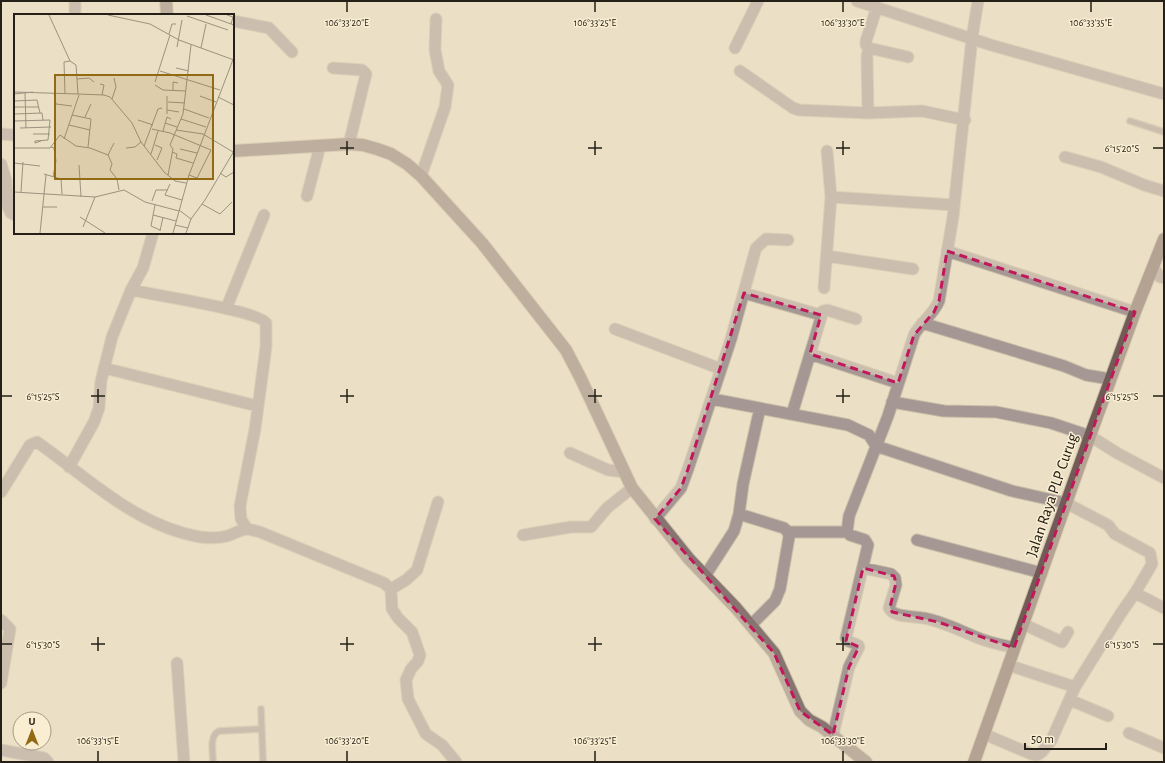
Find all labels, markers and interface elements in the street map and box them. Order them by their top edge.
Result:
inset map [14,14,234,234]
text: 106°33'20"E [325,18,369,28]
text: 106°33'25"E [574,18,616,28]
text: 106°33'30"E [821,18,865,28]
text: 106°33'35"E [1070,18,1112,28]
text: 6°15'20"S [1105,144,1139,154]
text: 6°15'25"S [26,392,60,402]
text: 6°15'25"S [1105,392,1139,402]
street label: Jalan Raya PLP Curug [1023,431,1082,559]
text: 6°15'30"S [26,640,60,650]
text: 6°15'30"S [1105,640,1139,650]
north arrow [12,711,52,751]
text: U [28,716,36,727]
scale bar [1025,725,1106,751]
text: 50 m [1031,733,1054,745]
text: 106°33'15"E [77,736,119,746]
text: 106°33'20"E [325,736,369,746]
text: 106°33'25"E [574,736,616,746]
text: 106°33'30"E [821,736,865,746]

